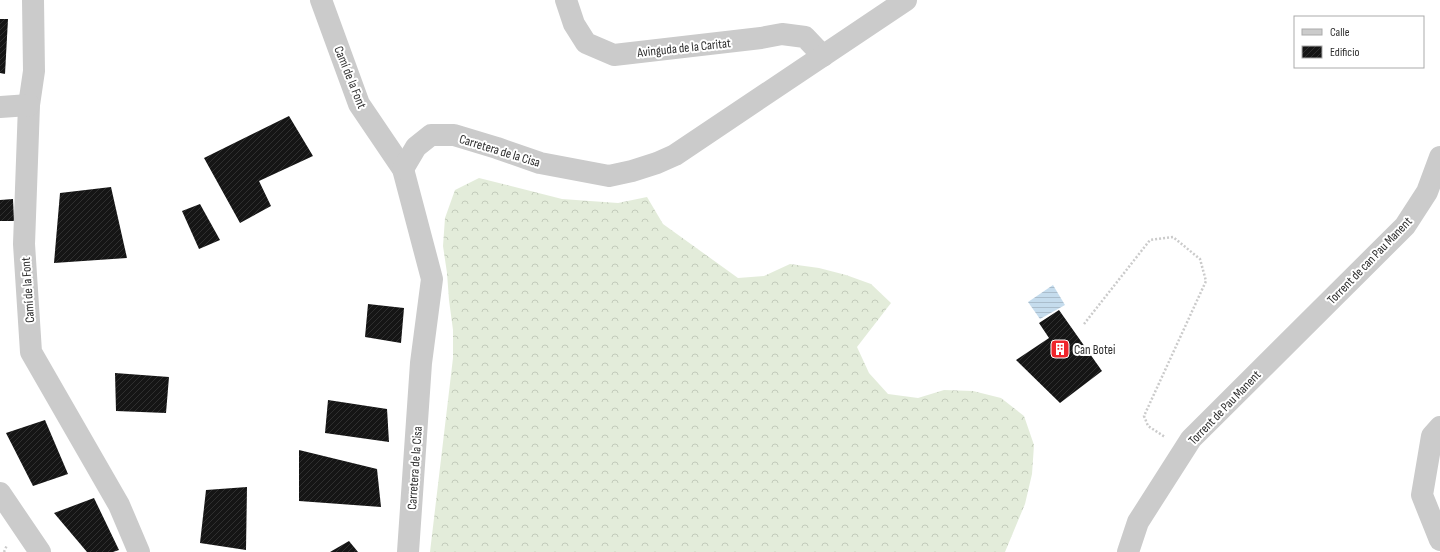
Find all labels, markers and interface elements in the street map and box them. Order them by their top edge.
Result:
legend [1294,16,1424,68]
text: Calle [1330,25,1350,40]
street label: Avinguda de la Caritat [636,35,732,61]
street label: Camí de la Font [330,44,370,111]
text: Edificio [1330,45,1359,60]
street label: Carretera de la Cisa [457,131,542,171]
street label: Torrent de can Pau Manent [1324,214,1416,308]
street label: Camí de la Font [18,256,38,323]
building icon: Can Botei [1049,338,1071,360]
place label: Can Botei [1074,342,1115,358]
street label: Torrent de Pau Manent [1185,367,1264,448]
street label: Carretera de la Cisa [404,426,426,510]

